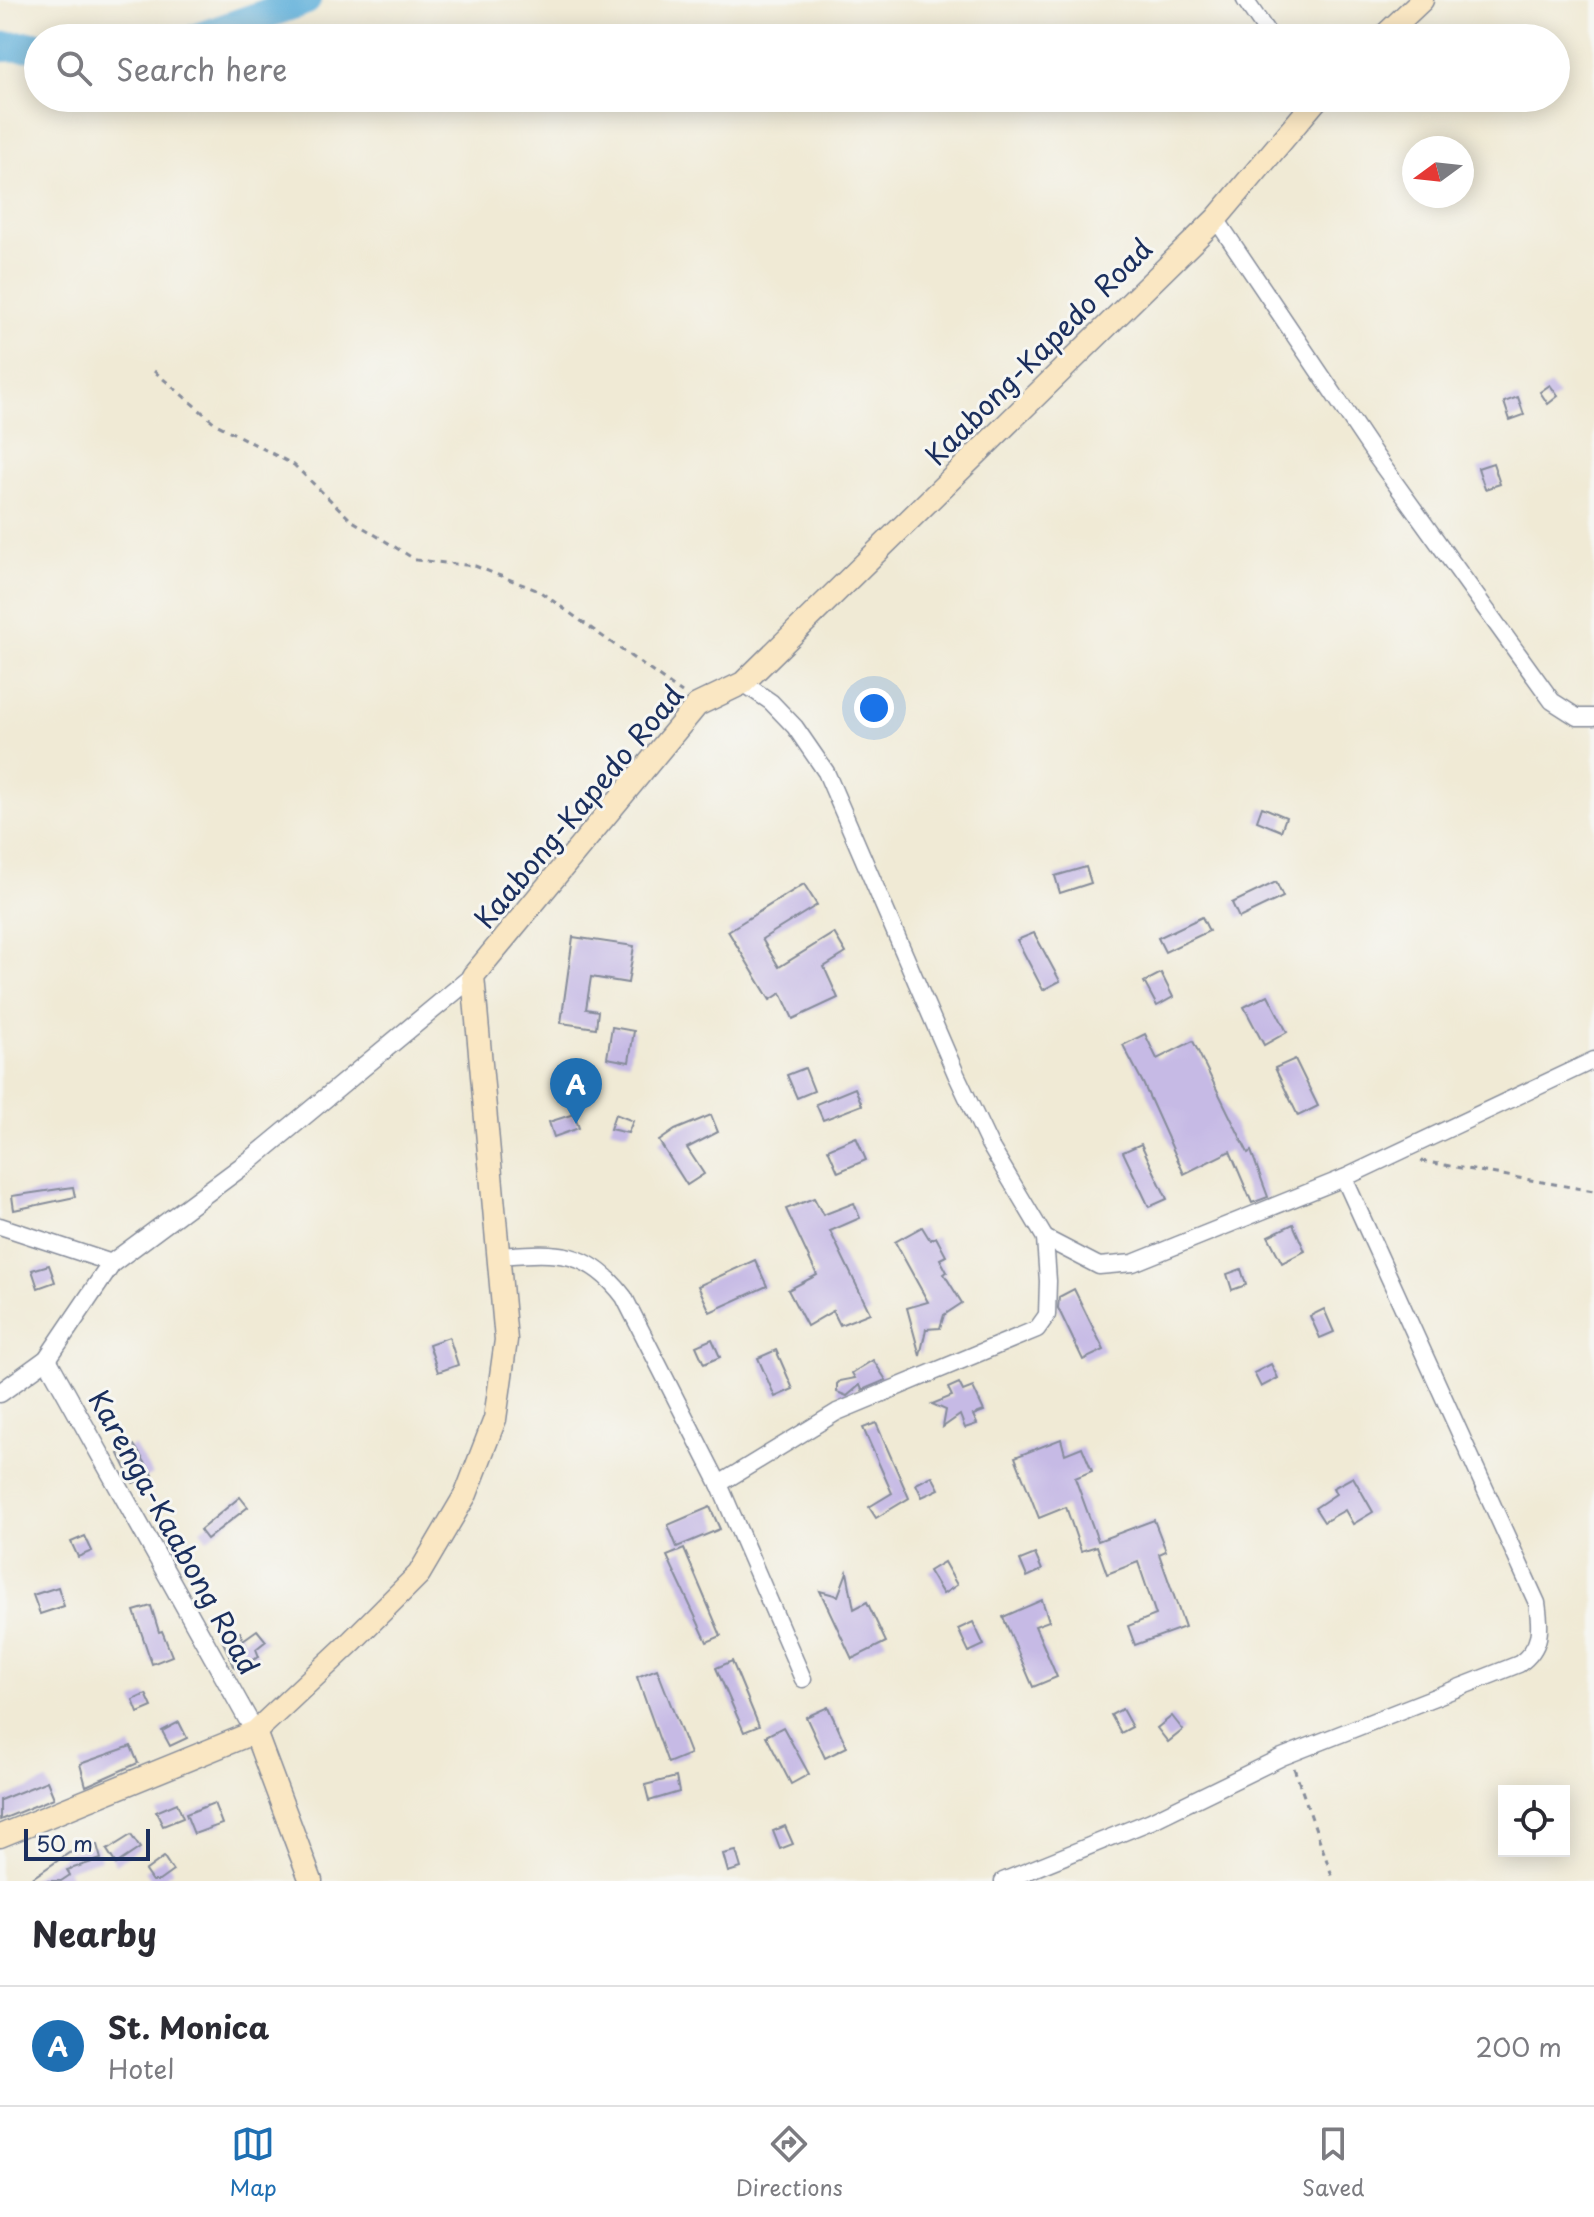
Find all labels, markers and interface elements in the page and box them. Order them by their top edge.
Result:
search box [24,24,1570,112]
icon: search [52,46,96,90]
text: Search here [116,46,288,91]
north arrow [1402,136,1474,208]
street label: Kaabong-Kapedo Road [914,227,1162,475]
street label: Kaabong-Kapedo Road [463,675,693,937]
your location [854,688,894,728]
pin: A [550,1058,602,1124]
street label: Karenga-Kaabong Road [79,1382,271,1682]
map controls [1498,1785,1570,1857]
button: locate [1498,1785,1570,1857]
scale bar [24,1825,150,1861]
text: 50 m [36,1826,93,1859]
text: Nearby [32,1907,157,1959]
text: St. Monica [108,2004,269,2049]
text: A [48,2027,68,2066]
text: 200 m [1475,2027,1562,2066]
text: Hotel [108,2049,174,2088]
tab: Map [230,2122,277,2203]
tab: Directions [736,2122,843,2203]
tab: Saved [1302,2122,1364,2203]

